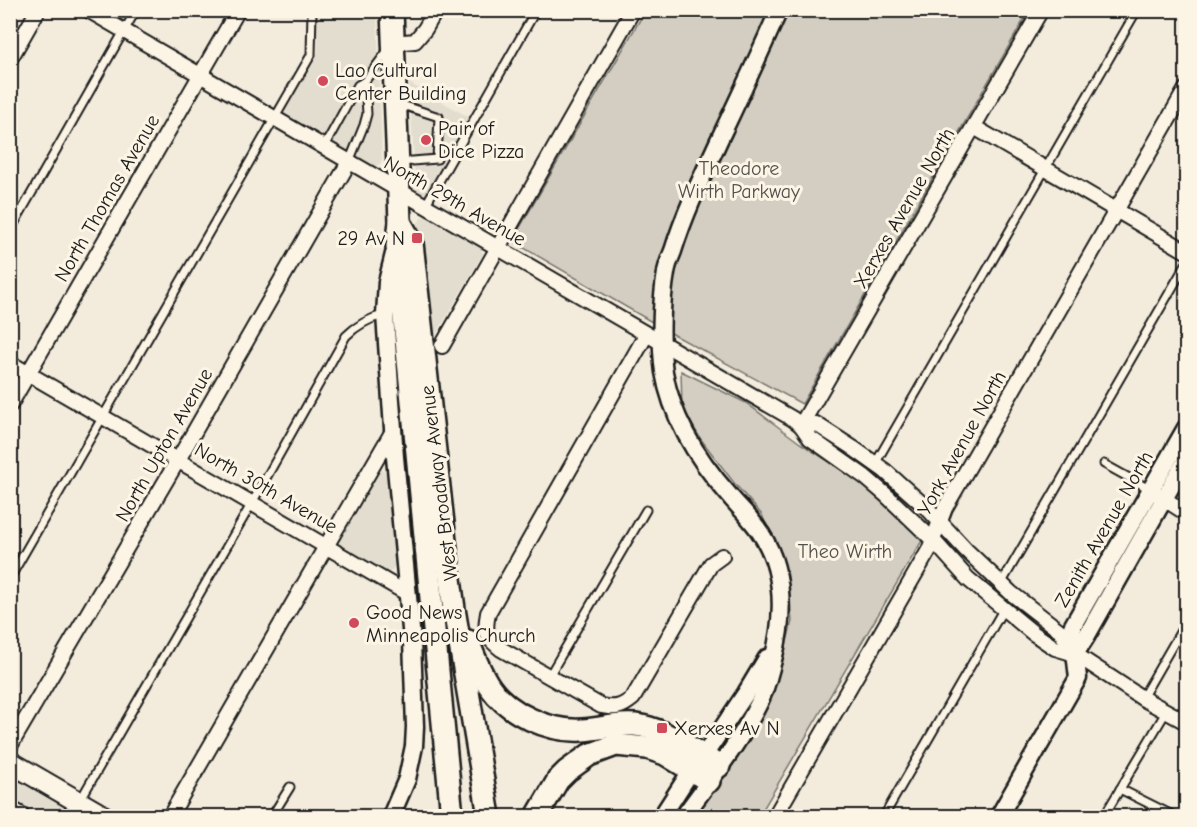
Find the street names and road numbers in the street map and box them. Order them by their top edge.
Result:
street label: North Thomas Avenue [50,110,164,286]
street label: Xerxes Avenue North [849,124,959,292]
street label: North 29th Avenue [380,151,530,251]
street label: North Upton Avenue [111,364,217,526]
street label: York Avenue North [913,367,1011,519]
street label: West Broadway Avenue [416,384,462,582]
street label: North 30th Avenue [190,438,342,538]
street label: Zenith Avenue North [1050,447,1158,611]

